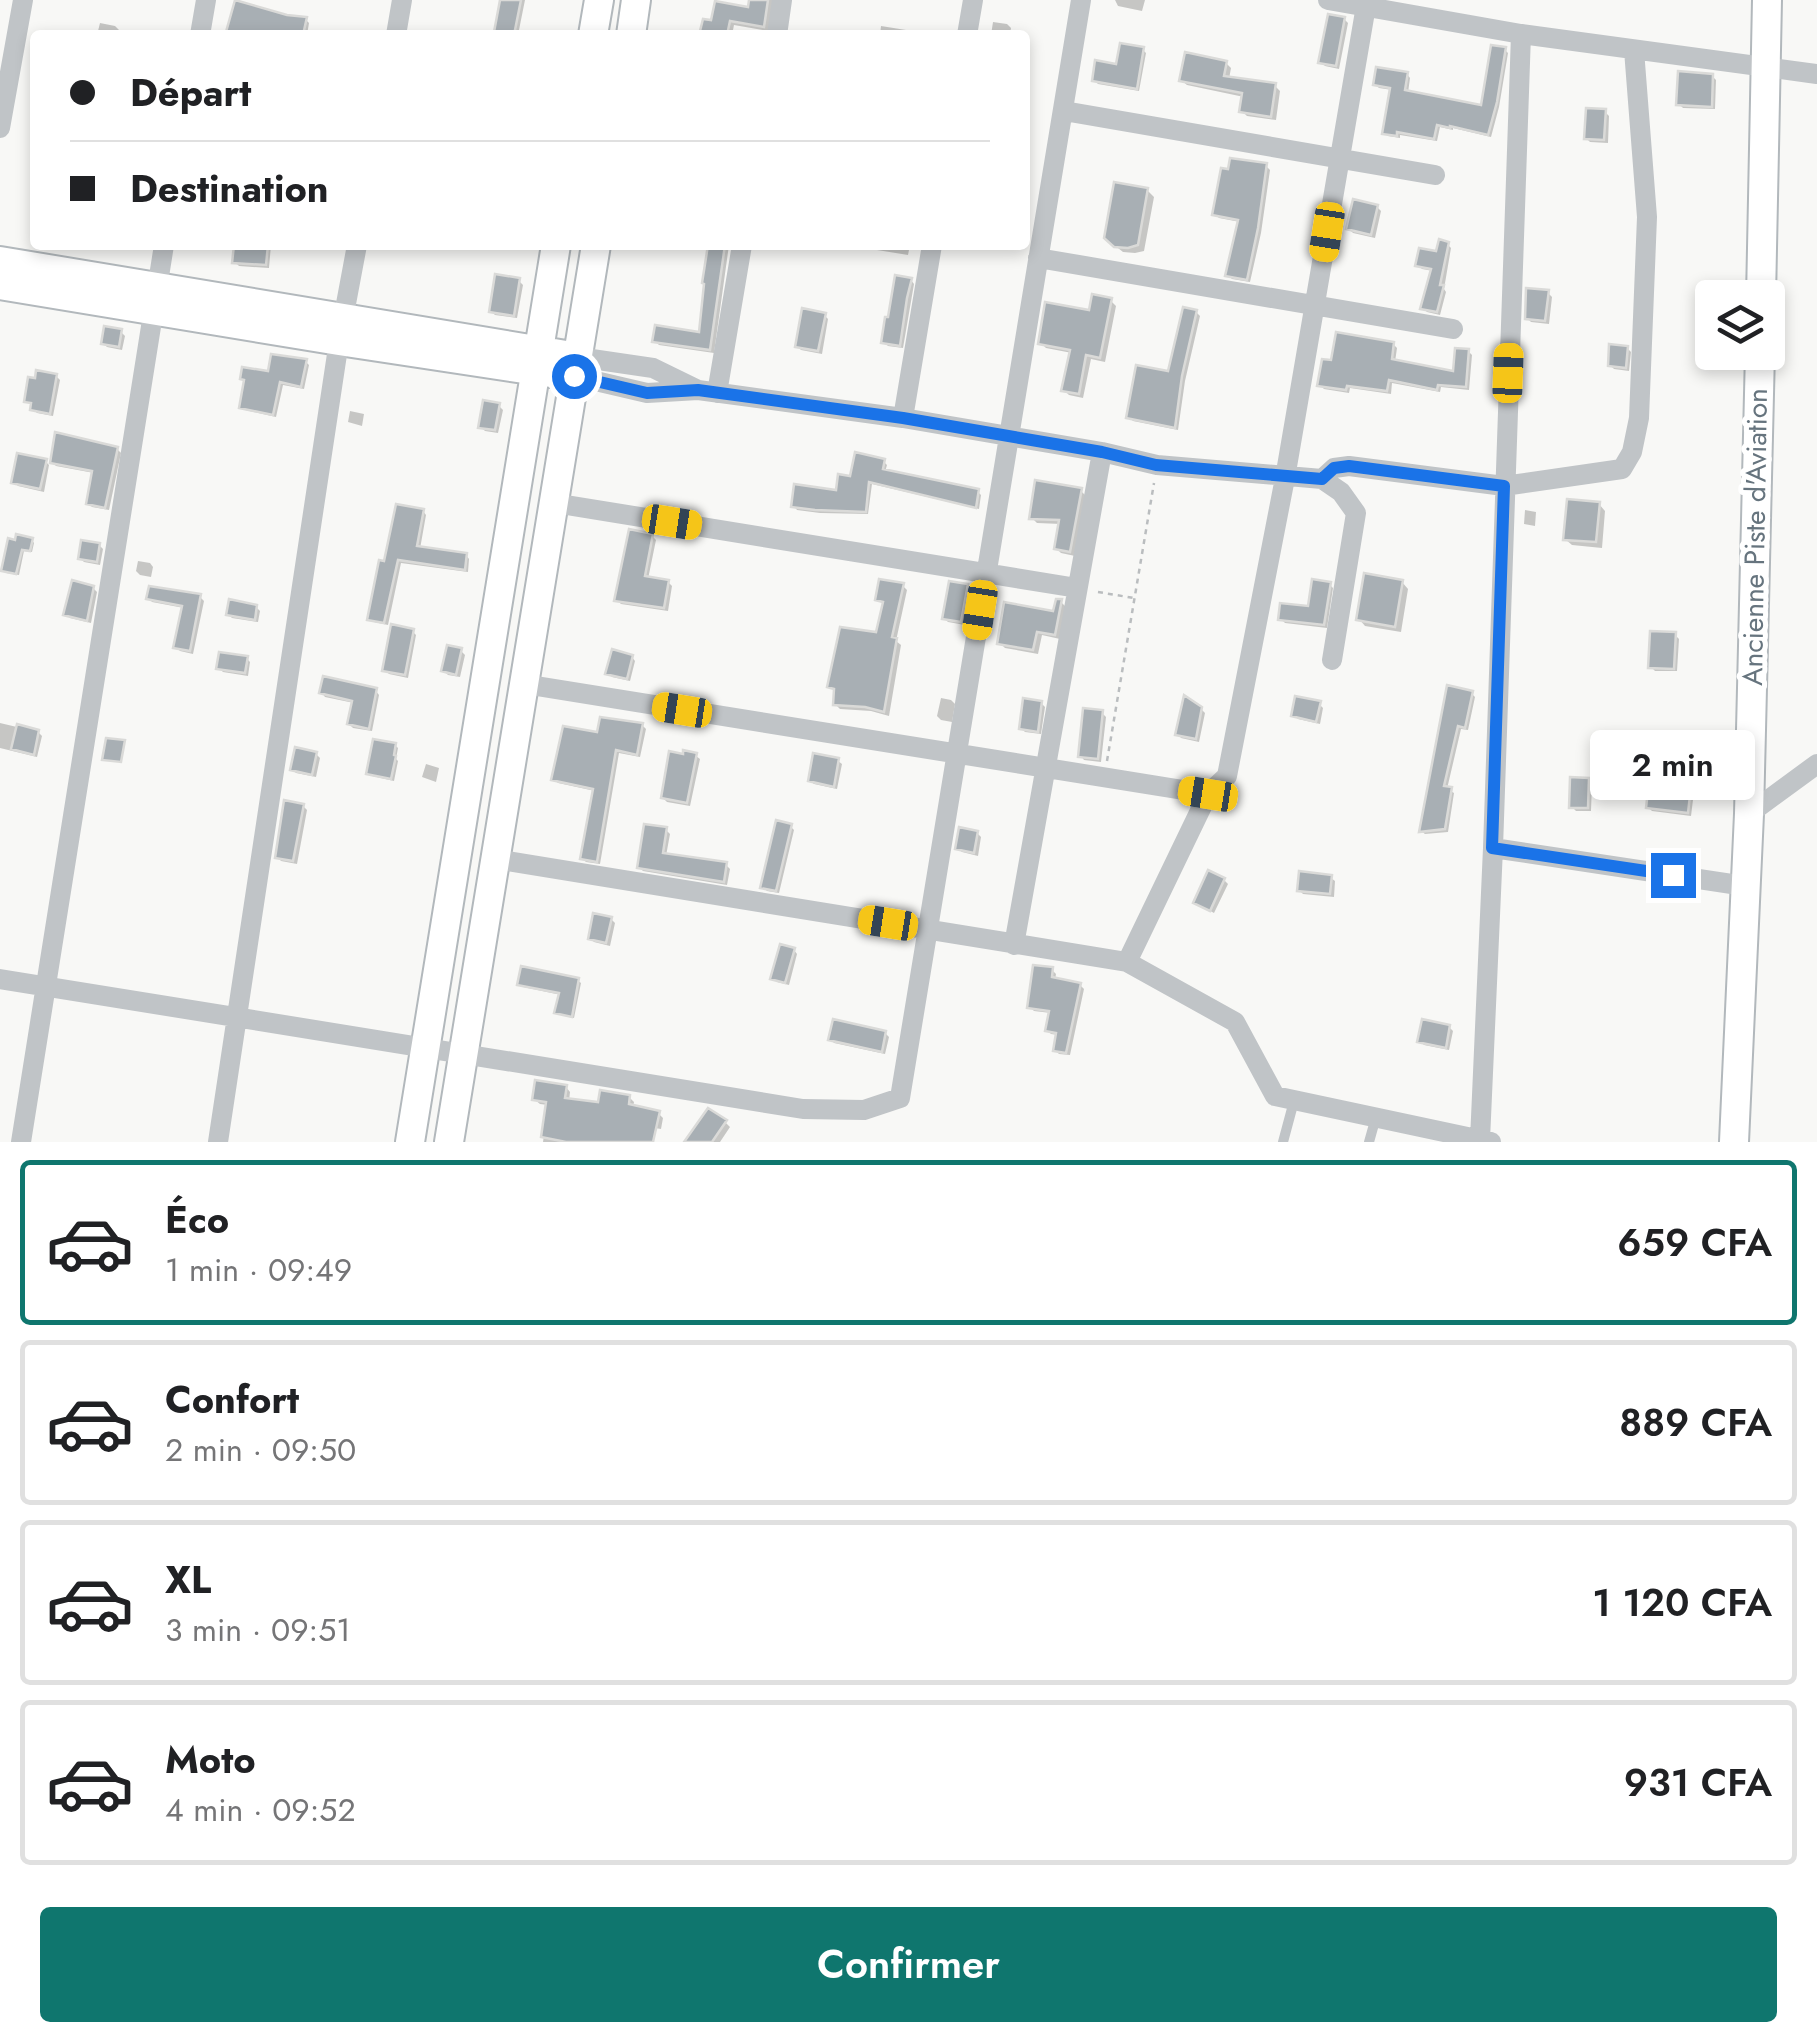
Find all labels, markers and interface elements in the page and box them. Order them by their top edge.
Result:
text: Départ [130,65,251,120]
text: Destination [130,161,329,216]
car [1307,200,1347,264]
map controls [1695,280,1785,370]
button: layers [1695,280,1785,370]
car [1492,342,1524,404]
route start [552,354,597,399]
street label: Ancienne Piste d'Aviation [1732,388,1778,686]
car [640,502,704,542]
car [960,578,1000,642]
car [650,690,714,730]
callout: 2 min [1590,730,1756,800]
text: 2 min [1631,742,1714,788]
car [1176,774,1240,814]
route end [1651,853,1696,898]
car [856,903,920,943]
text: Éco [165,1192,229,1247]
icon: car [45,1198,135,1288]
text: 659 CFA [1617,1215,1772,1270]
text: 1 min · 09:49 [165,1247,352,1293]
text: Confort [165,1372,299,1427]
icon: car [45,1378,135,1468]
text: 889 CFA [1619,1395,1772,1450]
text: 2 min · 09:50 [165,1427,356,1473]
text: XL [165,1552,211,1607]
icon: car [45,1558,135,1648]
text: 1 120 CFA [1592,1575,1772,1630]
text: 3 min · 09:51 [165,1607,351,1653]
text: Moto [165,1732,256,1787]
icon: car [45,1738,135,1828]
text: 931 CFA [1624,1755,1772,1810]
text: 4 min · 09:52 [165,1787,356,1833]
button: Confirmer [40,1907,1777,2022]

